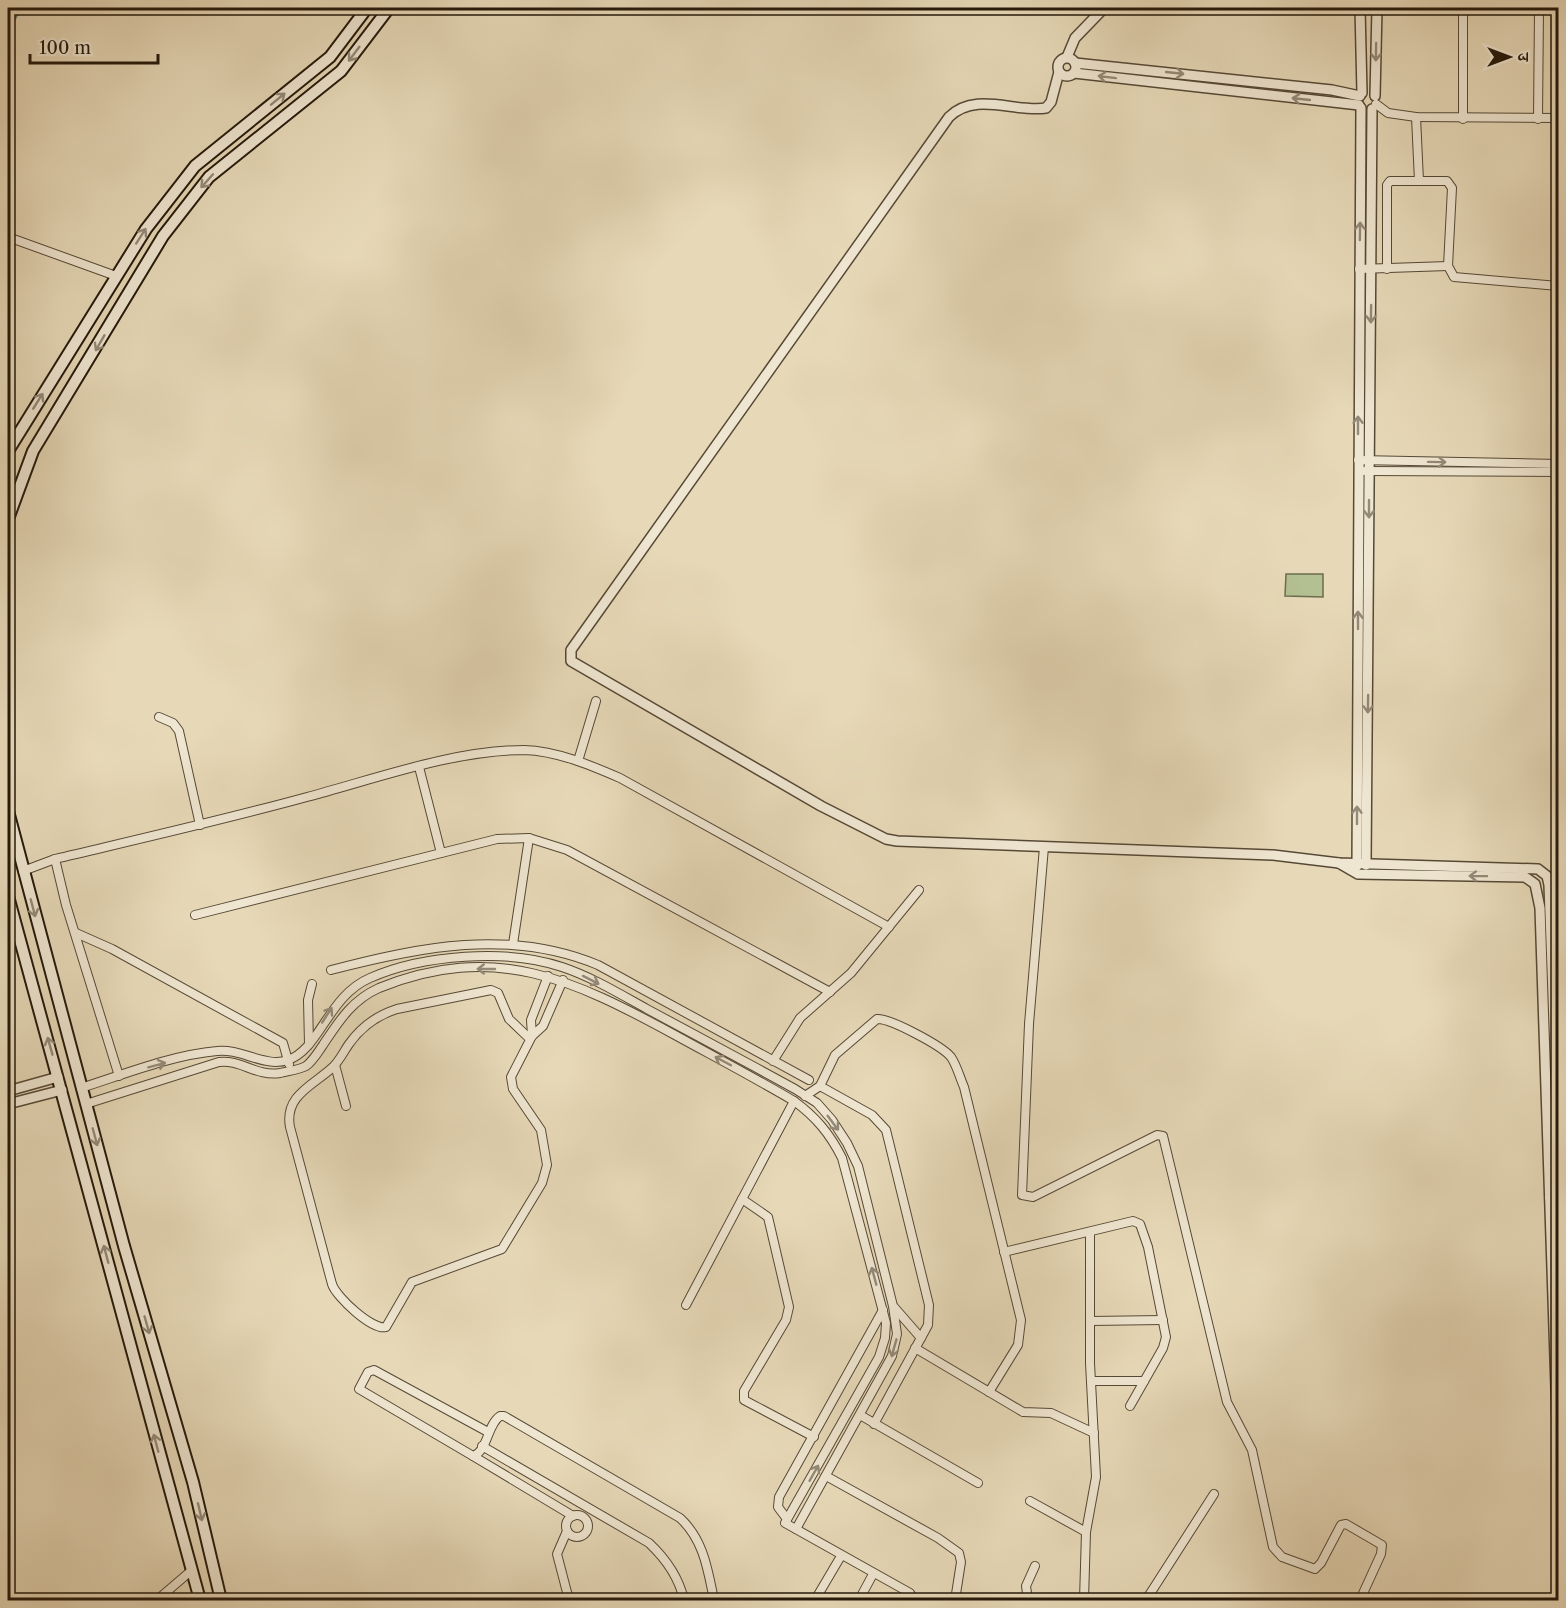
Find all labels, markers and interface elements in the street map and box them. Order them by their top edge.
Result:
scale bar [30,27,158,65]
north arrow [1479,27,1539,87]
text: 100 m [39,37,91,59]
one-way arrow [1370,41,1382,61]
one-way arrow [348,46,360,62]
text: उ [1514,52,1534,63]
one-way arrow [1165,68,1185,79]
one-way arrow [1097,71,1117,82]
one-way arrow [270,92,286,105]
one-way arrow [1291,93,1311,104]
one-way arrow [200,174,214,189]
one-way arrow [1354,221,1365,241]
one-way arrow [136,228,148,245]
one-way arrow [1365,304,1377,324]
one-way arrow [93,334,105,351]
one-way arrow [33,393,45,410]
one-way arrow [1352,416,1364,436]
one-way arrow [1427,456,1447,467]
one-way arrow [1364,499,1375,519]
one-way arrow [1352,611,1364,631]
one-way arrow [1362,694,1374,714]
one-way arrow [1351,806,1363,826]
one-way arrow [1468,870,1488,882]
one-way arrow [27,898,39,917]
one-way arrow [477,963,497,975]
one-way arrow [582,974,600,986]
one-way arrow [322,1007,334,1024]
one-way arrow [44,1037,55,1056]
one-way arrow [715,1055,733,1066]
one-way arrow [148,1058,167,1070]
one-way arrow [827,1114,839,1130]
one-way arrow [90,1127,101,1146]
one-way arrow [100,1245,112,1264]
one-way arrow [868,1267,879,1286]
one-way arrow [142,1315,153,1334]
one-way arrow [887,1338,899,1357]
one-way arrow [150,1434,161,1453]
one-way arrow [809,1464,820,1482]
one-way arrow [195,1502,206,1521]

